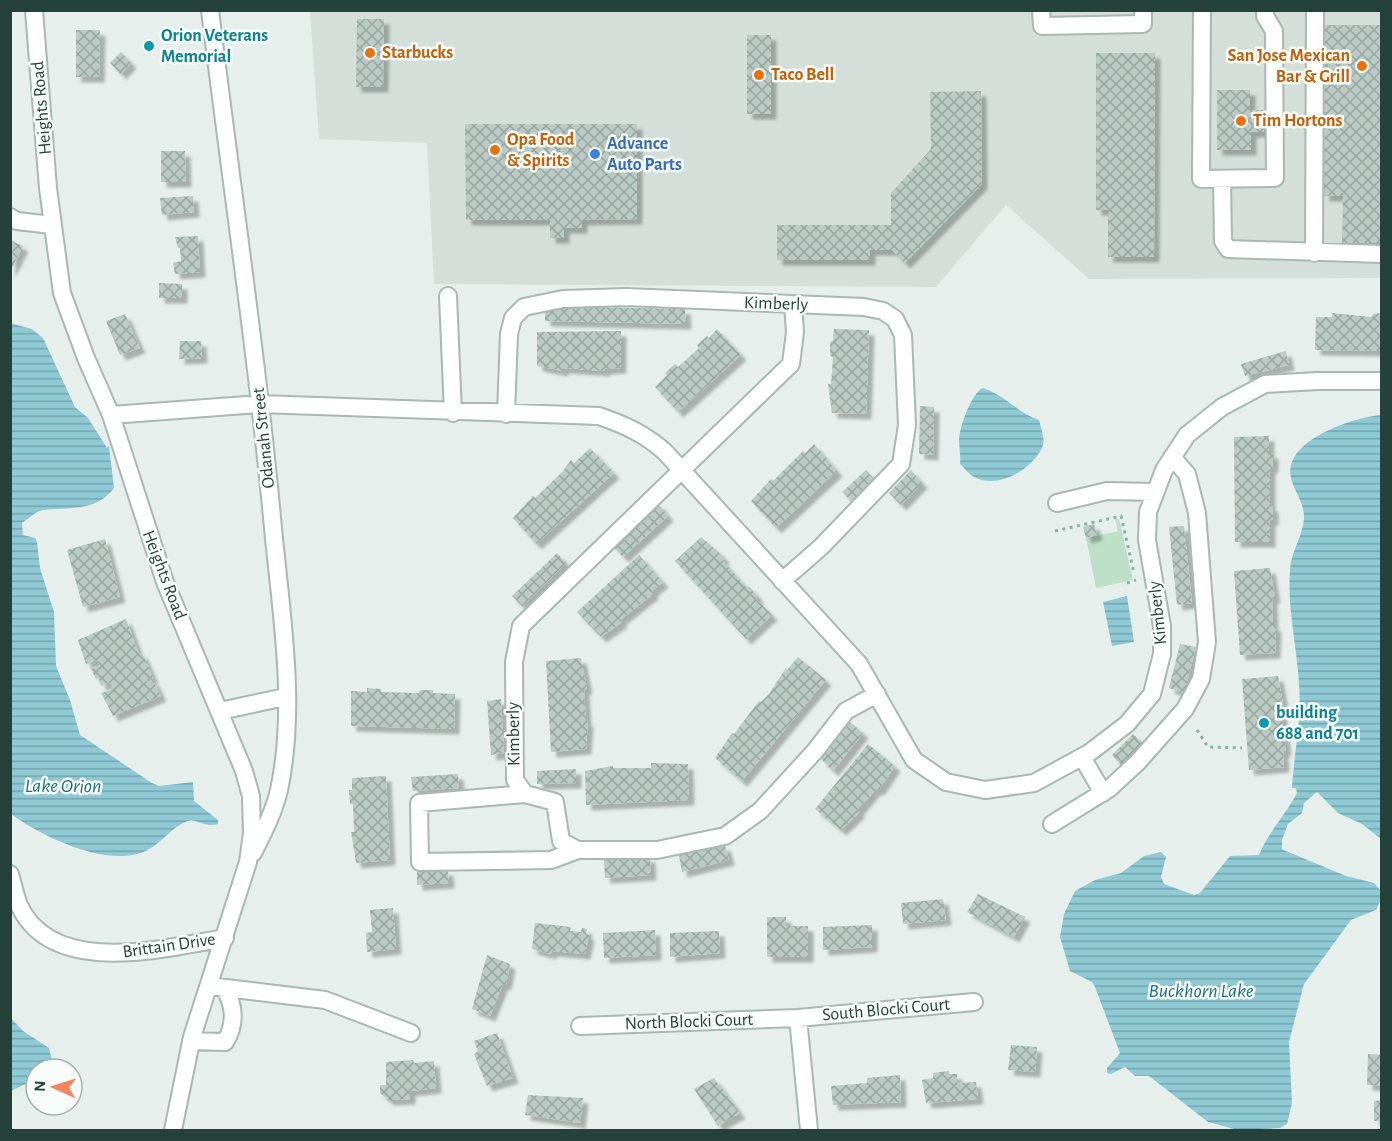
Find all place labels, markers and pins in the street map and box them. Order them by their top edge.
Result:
place label: Orion Veterans Memorial [161,27,268,66]
marker: Orion Veterans Memorial [142,39,156,53]
place label: Starbucks [382,44,453,62]
marker: Starbucks [363,46,377,60]
place label: San Jose Mexican Bar & Grill [1227,47,1350,86]
marker: San Jose Mexican Bar & Grill [1355,59,1369,73]
place label: Taco Bell [771,66,834,84]
marker: Taco Bell [752,68,766,82]
place label: Tim Hortons [1253,112,1343,130]
marker: Tim Hortons [1234,114,1248,128]
place label: Opa Food & Spirits [507,131,575,170]
place label: Advance Auto Parts [607,135,682,174]
marker: Opa Food & Spirits [488,143,502,157]
marker: Advance Auto Parts [588,147,602,161]
place label: building 688 and 701 [1276,704,1359,743]
marker: building 688 and 701 [1257,716,1271,730]

